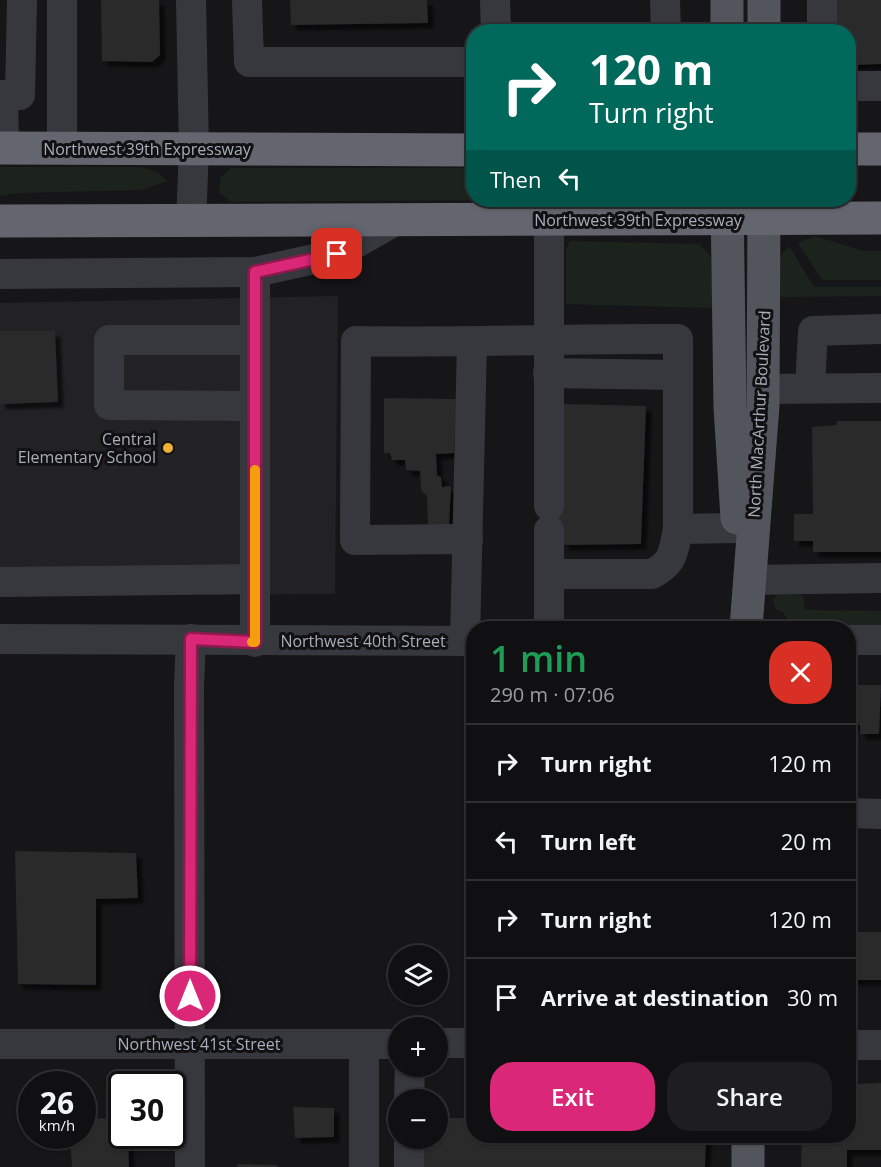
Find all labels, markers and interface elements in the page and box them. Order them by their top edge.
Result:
text: 120 m [589,40,713,97]
icon: right [490,48,568,126]
text: Turn right [589,94,714,131]
street label: Northwest 39th Expressway [43,138,252,160]
icon: left [553,162,586,195]
text: Then [490,164,541,194]
street label: Northwest 39th Expressway [534,209,743,231]
pin [311,228,362,279]
icon: arrive [320,237,353,270]
street label: North MacArthur Boulevard [743,310,775,518]
place label: Central Elementary School [18,428,156,468]
marker: Central Elementary School [161,441,175,455]
street label: Northwest 40th Street [280,630,446,652]
text: 1 min [490,634,587,683]
button: close [769,641,832,704]
text: 290 m · 07:06 [490,681,615,708]
icon: right [490,747,523,780]
text: Turn right [541,748,652,778]
text: 120 m [768,748,832,778]
icon: left [490,825,523,858]
text: Turn left [541,826,636,856]
text: 20 m [781,826,832,856]
icon: right [490,903,523,936]
text: Turn right [541,904,652,934]
text: 120 m [768,904,832,934]
map controls [388,945,448,1149]
button: layers [388,945,448,1005]
position arrow [158,964,222,1028]
icon: arrive [490,981,523,1014]
text: Arrive at destination [541,982,769,1012]
text: 30 m [787,982,838,1012]
button: + [388,1017,448,1077]
street label: Northwest 41st Street [117,1033,281,1055]
button: Exit [490,1062,655,1131]
button: Share [667,1062,832,1131]
speed limit sign: 30 [108,1071,186,1149]
text: 26 [40,1082,74,1123]
button: − [388,1089,448,1149]
text: km/h [39,1115,75,1135]

